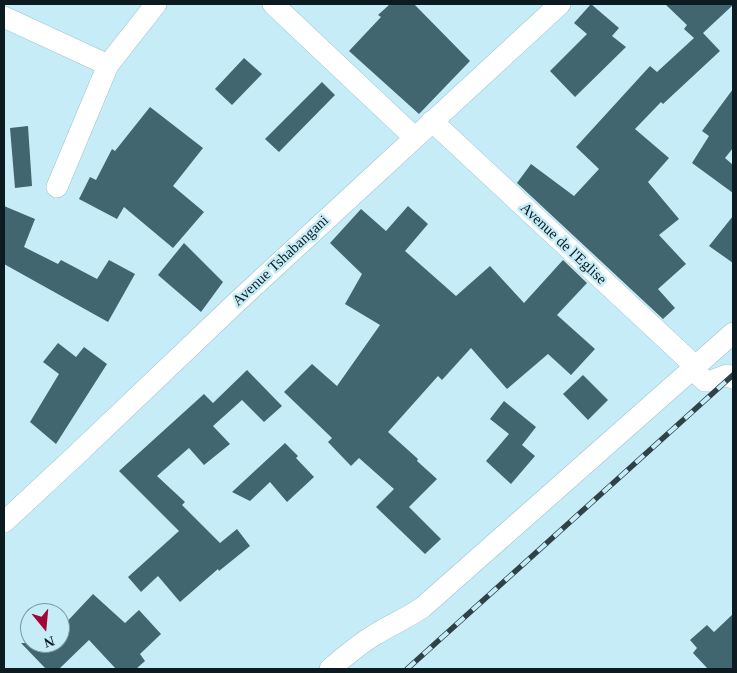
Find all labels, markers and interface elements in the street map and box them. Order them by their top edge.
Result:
street label: Avenue de l'Eglise [516,199,610,289]
street label: Avenue Tshabangani [229,212,333,310]
north arrow [20,603,70,653]
text: N [42,633,56,651]

